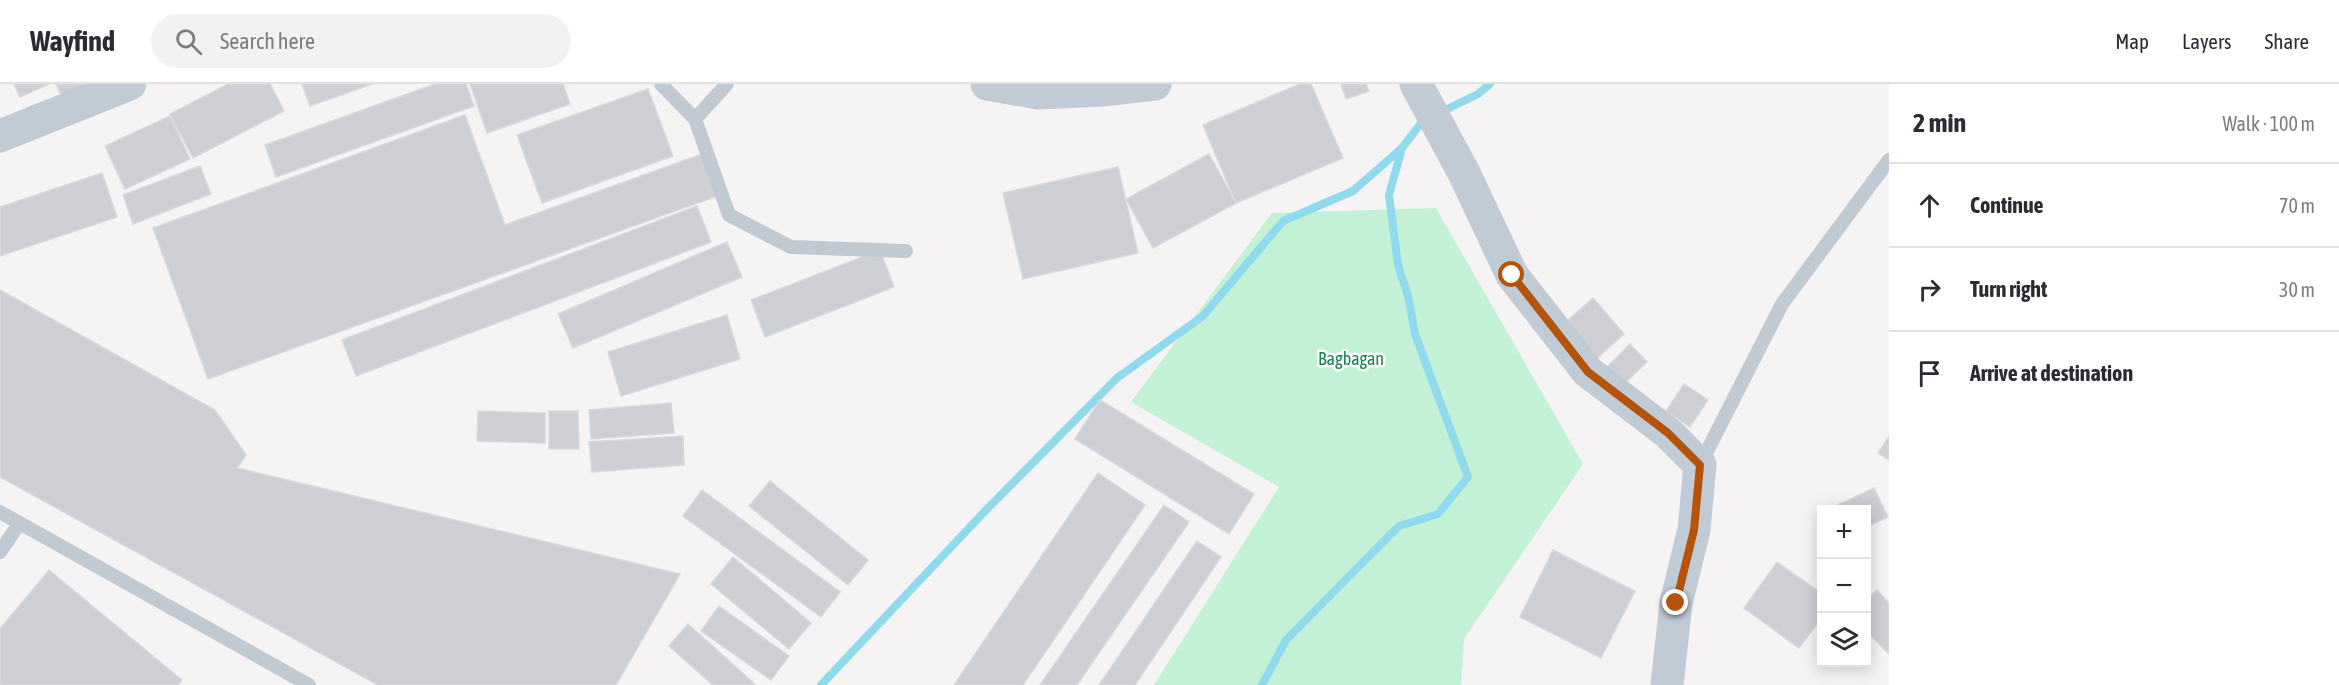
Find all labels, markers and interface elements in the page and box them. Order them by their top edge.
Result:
search box [151,14,571,68]
text: Wayfind [30,25,115,57]
icon: search [172,25,205,58]
text: Search here [220,28,315,54]
text: Map [2115,29,2149,53]
text: Layers [2182,29,2232,53]
text: Share [2265,29,2309,53]
text: 2 min [1913,108,1966,138]
text: Walk · 100 m [2223,112,2315,135]
icon: ahead [1913,189,1946,222]
text: Continue [1970,192,2044,218]
text: 70 m [2279,194,2315,217]
route start [1498,261,1524,287]
icon: right [1913,273,1946,306]
text: Turn right [1970,276,2047,302]
text: 30 m [2279,278,2315,301]
park label: Bagbagan [1318,348,1384,369]
icon: arrive [1913,357,1946,390]
text: Arrive at destination [1970,360,2133,386]
map controls [1817,505,1871,667]
button: + [1817,505,1871,559]
button: − [1817,559,1871,613]
route end [1662,589,1688,615]
button: layers [1817,613,1871,667]

